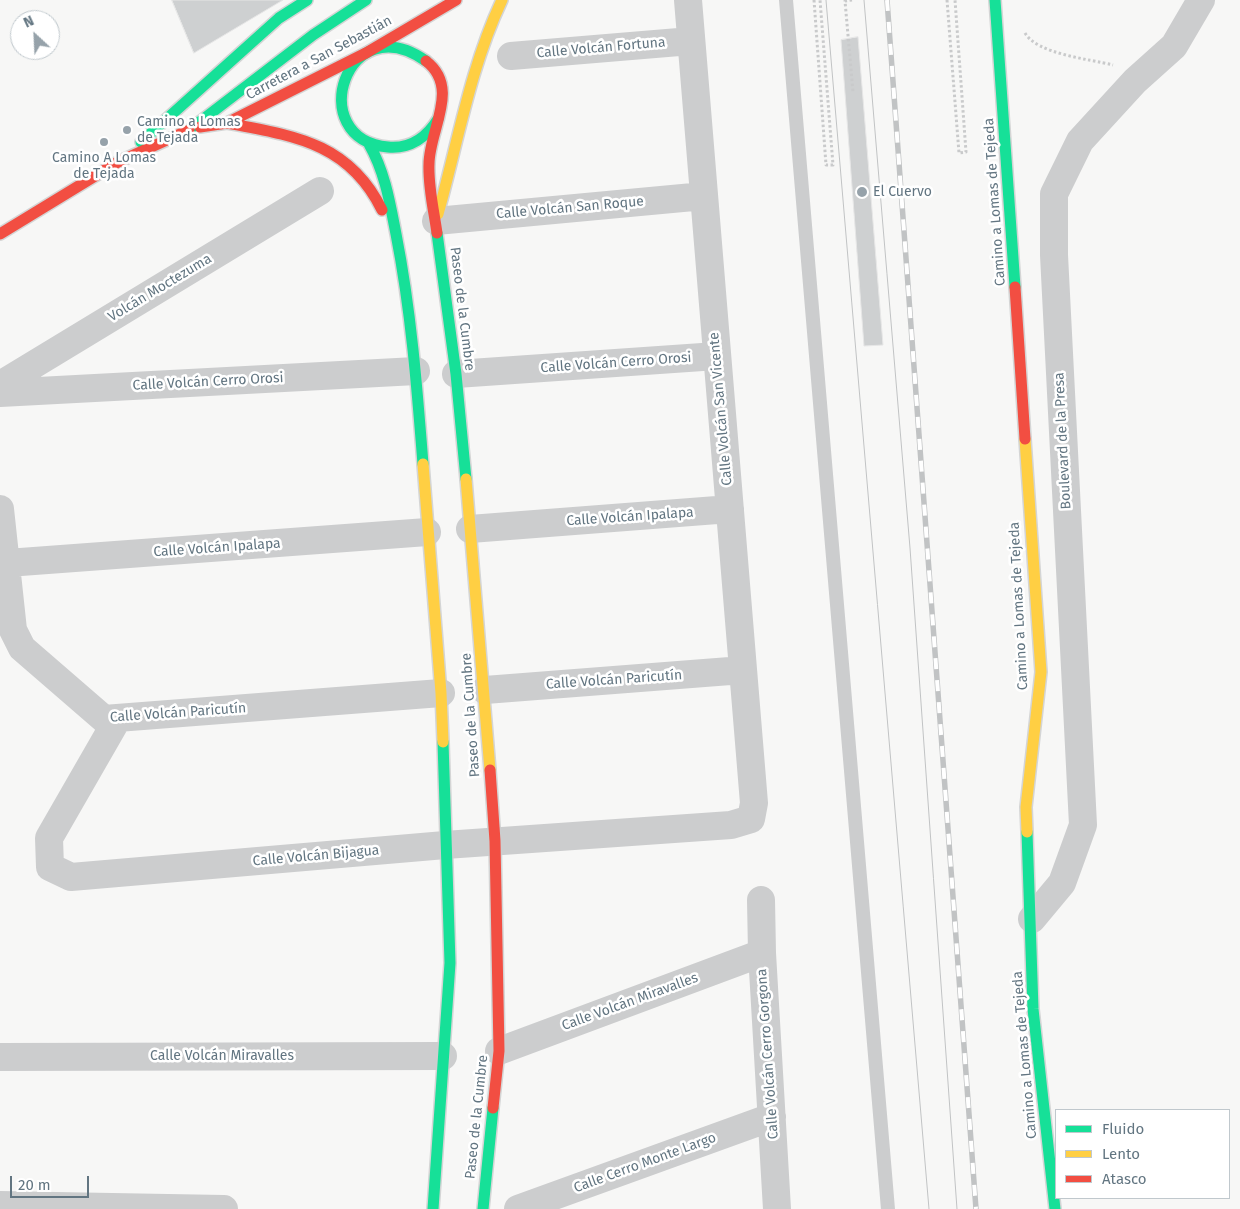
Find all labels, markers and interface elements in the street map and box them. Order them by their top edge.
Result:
north arrow [10,10,60,60]
text: N [21,12,37,32]
street label: Carretera a San Sebastián [243,12,395,104]
street label: Calle Volcán Fortuna [536,34,666,62]
place label: Camino a Lomas de Tejada [137,114,240,146]
street label: Camino a Lomas de Tejeda [981,117,1009,287]
marker: Camino a Lomas de Tejada [121,124,133,136]
marker: Camino A Lomas de Tejada [98,136,110,148]
place label: Camino A Lomas de Tejada [52,150,156,182]
place label: El Cuervo [873,184,932,200]
marker: El Cuervo [855,185,869,199]
street label: Calle Volcán San Roque [495,193,645,223]
street label: Paseo de la Cumbre [446,246,478,372]
street label: Volcán Moctezuma [105,251,215,325]
street label: Calle Volcán San Vicente [706,332,736,486]
street label: Calle Volcán Cerro Orosi [540,349,692,377]
street label: Calle Volcán Cerro Orosi [132,370,284,394]
street label: Boulevard de la Presa [1051,372,1075,510]
street label: Calle Volcán Ipalapa [566,504,694,530]
street label: Camino a Lomas de Tejeda [1006,521,1032,691]
street label: Calle Volcán Ipalapa [153,535,281,561]
street label: Paseo de la Cumbre [458,652,484,778]
street label: Calle Volcán Paricutín [545,667,683,693]
street label: Calle Volcán Paricutín [109,700,247,726]
street label: Calle Volcán Bijagua [252,842,380,870]
street label: Calle Volcán Cerro Gorgona [754,968,782,1140]
street label: Calle Volcán Miravalles [559,969,701,1035]
street label: Camino a Lomas de Tejeda [1009,970,1041,1140]
street label: Calle Volcán Miravalles [150,1048,294,1064]
street label: Paseo de la Cumbre [462,1054,492,1180]
legend [1055,1109,1230,1199]
text: Fluido [1102,1120,1144,1138]
street label: Calle Cerro Monte Largo [571,1129,719,1197]
text: Lento [1102,1145,1140,1163]
scale bar [12,1166,91,1198]
text: Atasco [1102,1170,1147,1188]
text: 20 m [18,1176,51,1194]

